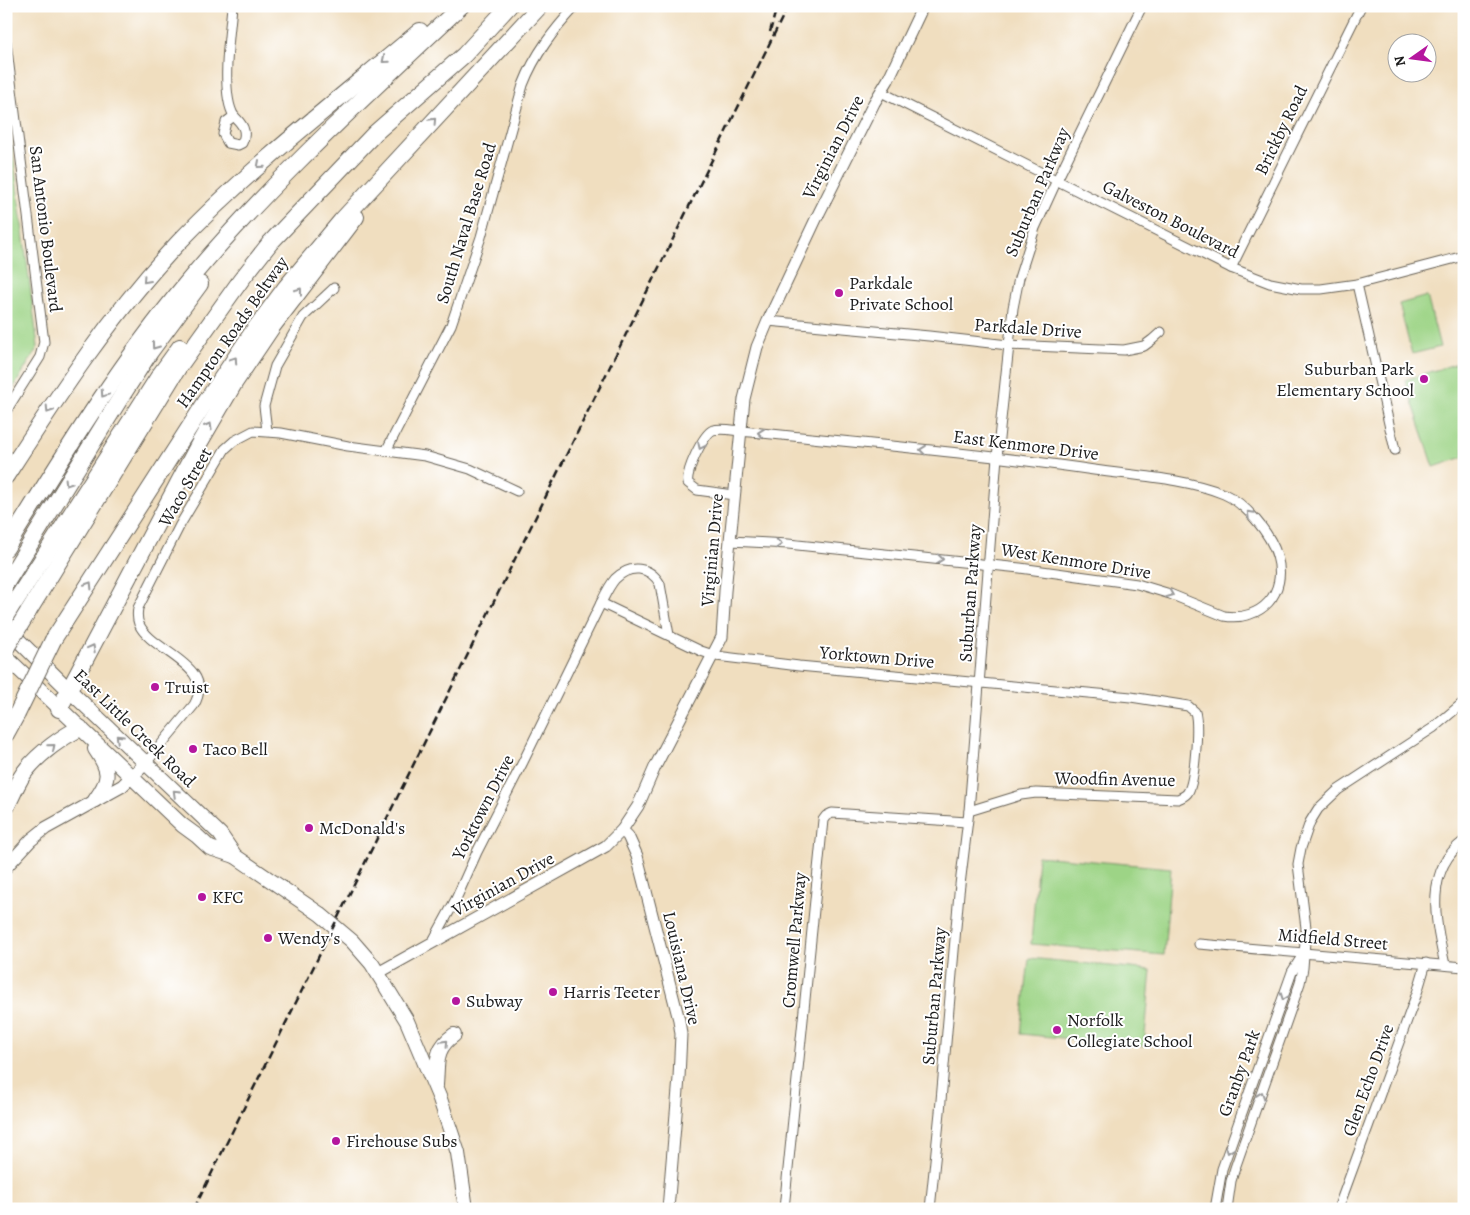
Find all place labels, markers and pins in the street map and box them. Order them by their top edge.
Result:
place label: Parkdale Private School [849,271,954,316]
marker: Parkdale Private School [833,287,845,299]
place label: Suburban Park Elementary School [1276,357,1415,402]
marker: Suburban Park Elementary School [1418,373,1430,385]
place label: Truist [165,675,209,699]
marker: Truist [149,681,161,693]
place label: Taco Bell [203,737,268,761]
marker: Taco Bell [187,743,199,755]
place label: McDonald's [319,816,405,840]
marker: McDonald's [303,822,315,834]
place label: KFC [212,885,244,909]
marker: KFC [196,891,208,903]
place label: Wendy's [277,926,341,950]
marker: Wendy's [262,932,274,944]
place label: Harris Teeter [563,980,660,1004]
marker: Harris Teeter [547,986,559,998]
place label: Subway [466,989,524,1013]
marker: Subway [450,995,462,1007]
place label: Norfolk Collegiate School [1067,1008,1193,1053]
marker: Norfolk Collegiate School [1051,1024,1063,1036]
place label: Firehouse Subs [346,1129,458,1153]
marker: Firehouse Subs [330,1135,342,1147]

